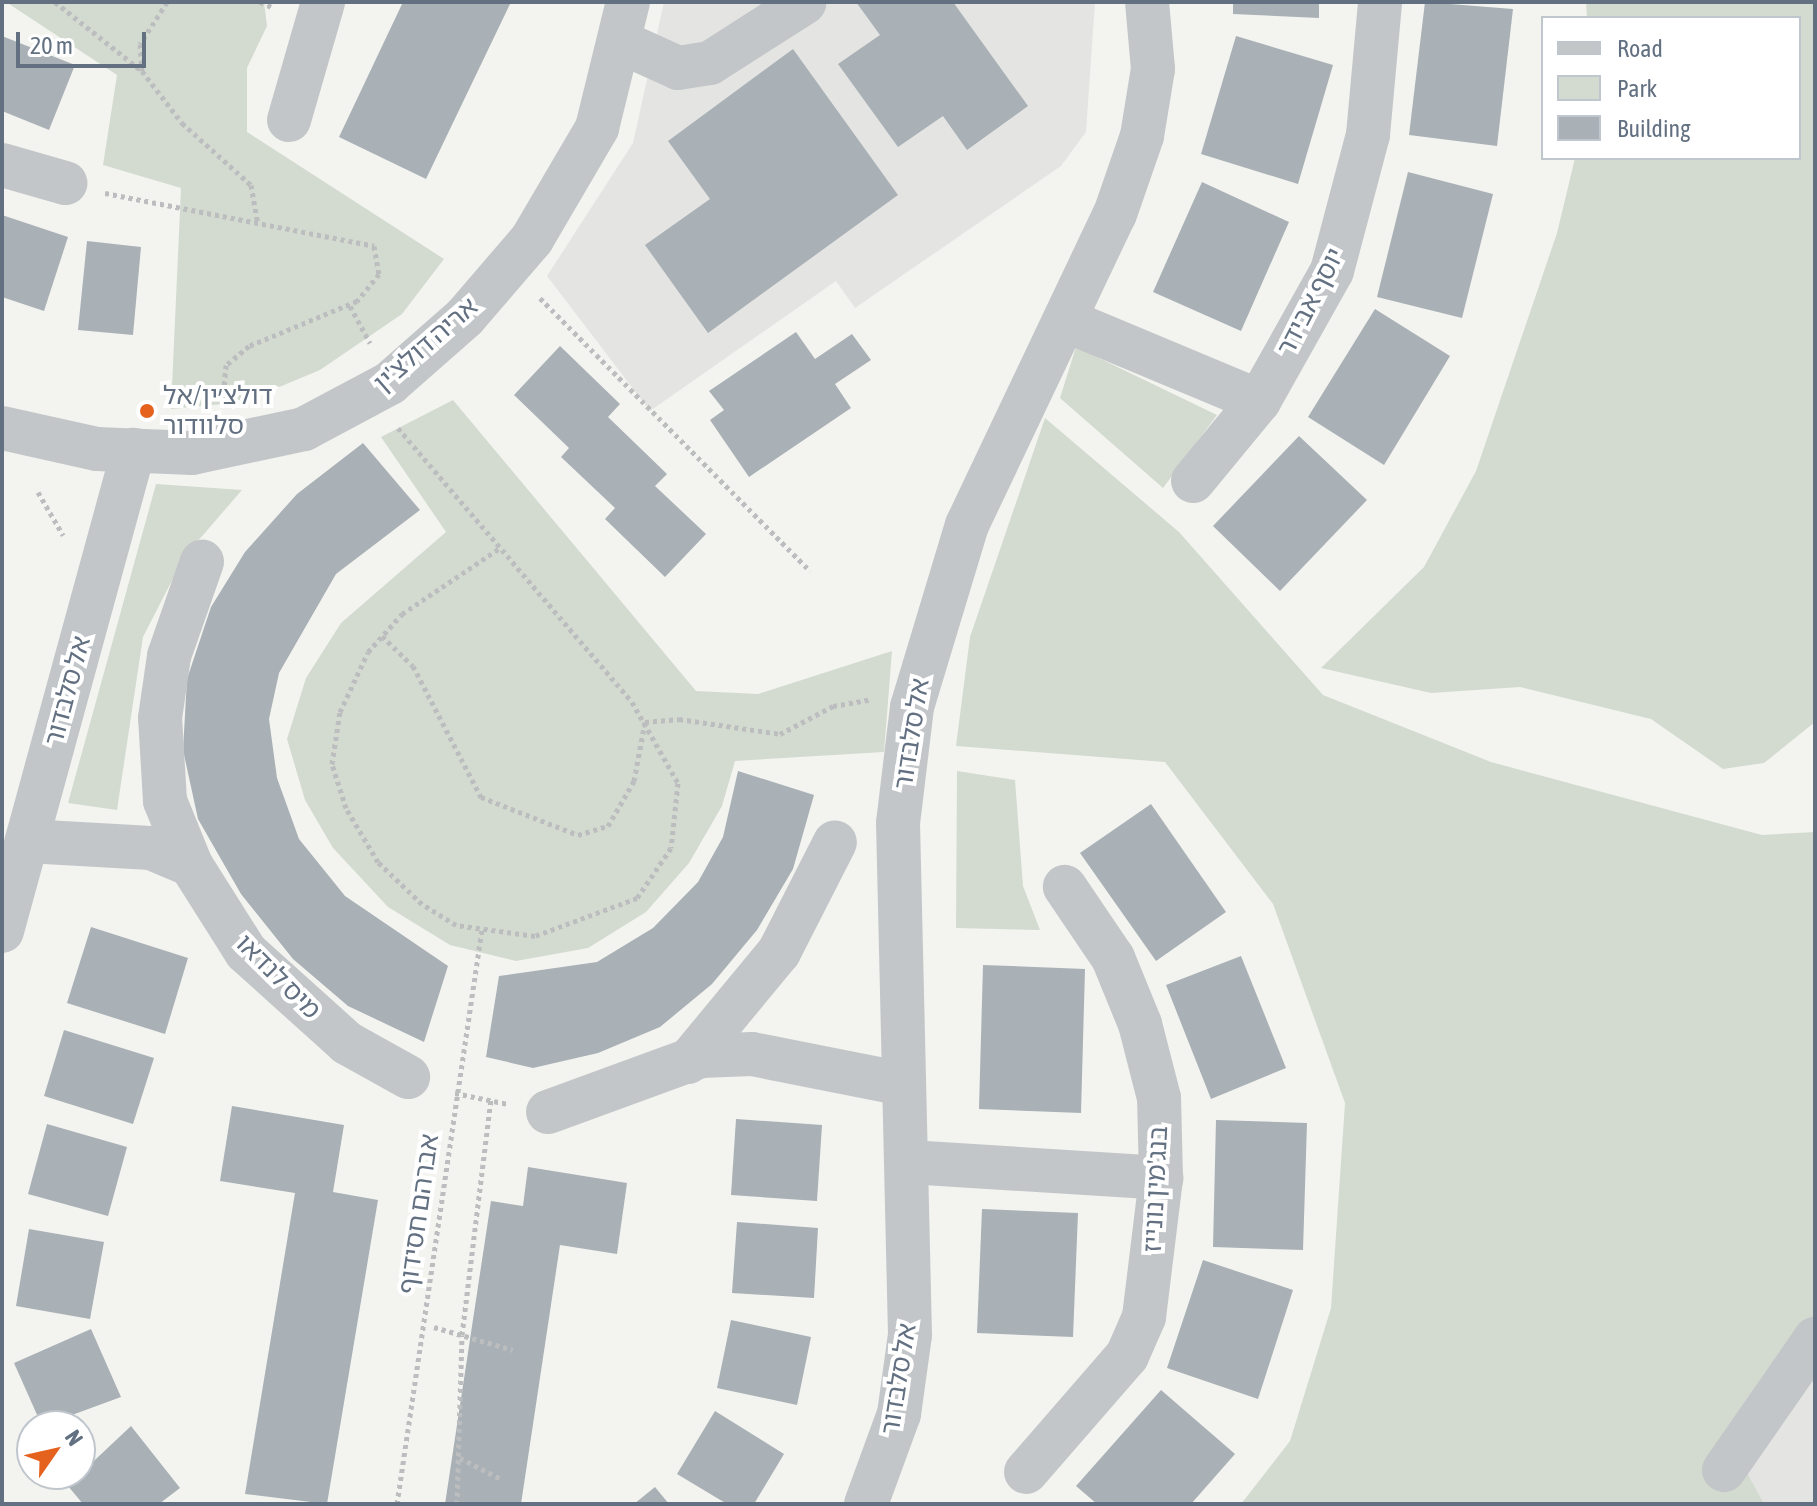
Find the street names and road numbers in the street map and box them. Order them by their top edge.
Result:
street label: יוסף אבידר [1271,243,1351,361]
street label: אריה דולצ'ין [368,291,484,399]
street label: אל סלבדור [38,633,98,749]
street label: אל סלבדור [888,676,936,792]
street label: מיס לנדאו [229,928,327,1026]
street label: בנג'מין נונייז [1137,1125,1175,1253]
street label: אברהם חסידוף [392,1132,446,1296]
street label: אל סלבדור [875,1321,923,1437]

